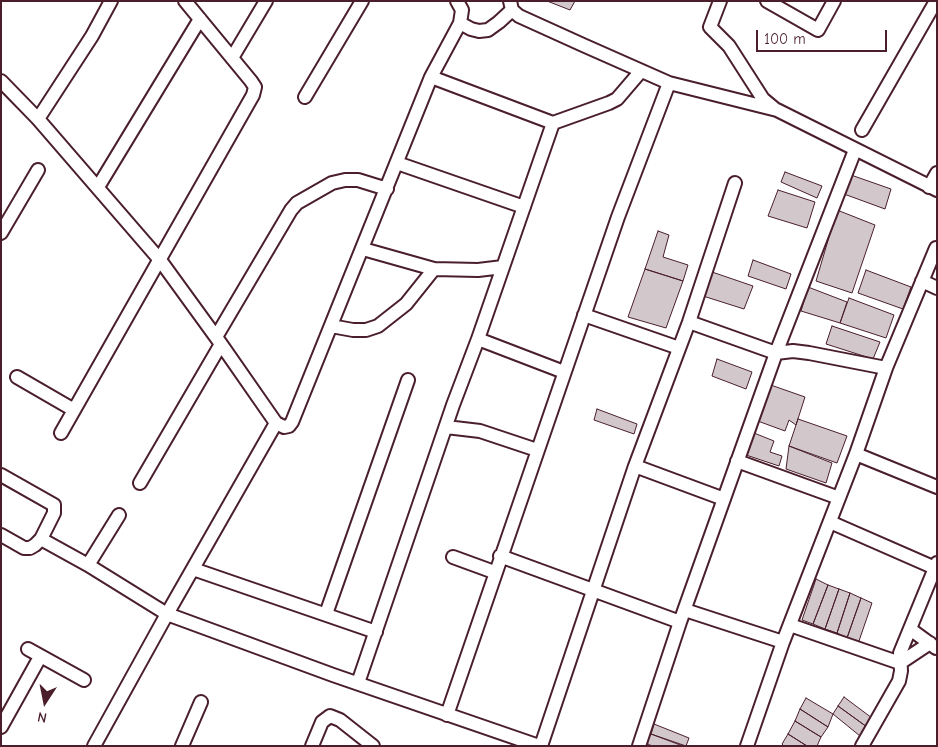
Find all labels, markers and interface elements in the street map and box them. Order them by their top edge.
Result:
scale bar [758,20,889,52]
text: 100 m [764,30,806,48]
north arrow [20,677,70,727]
text: N [36,708,48,726]

